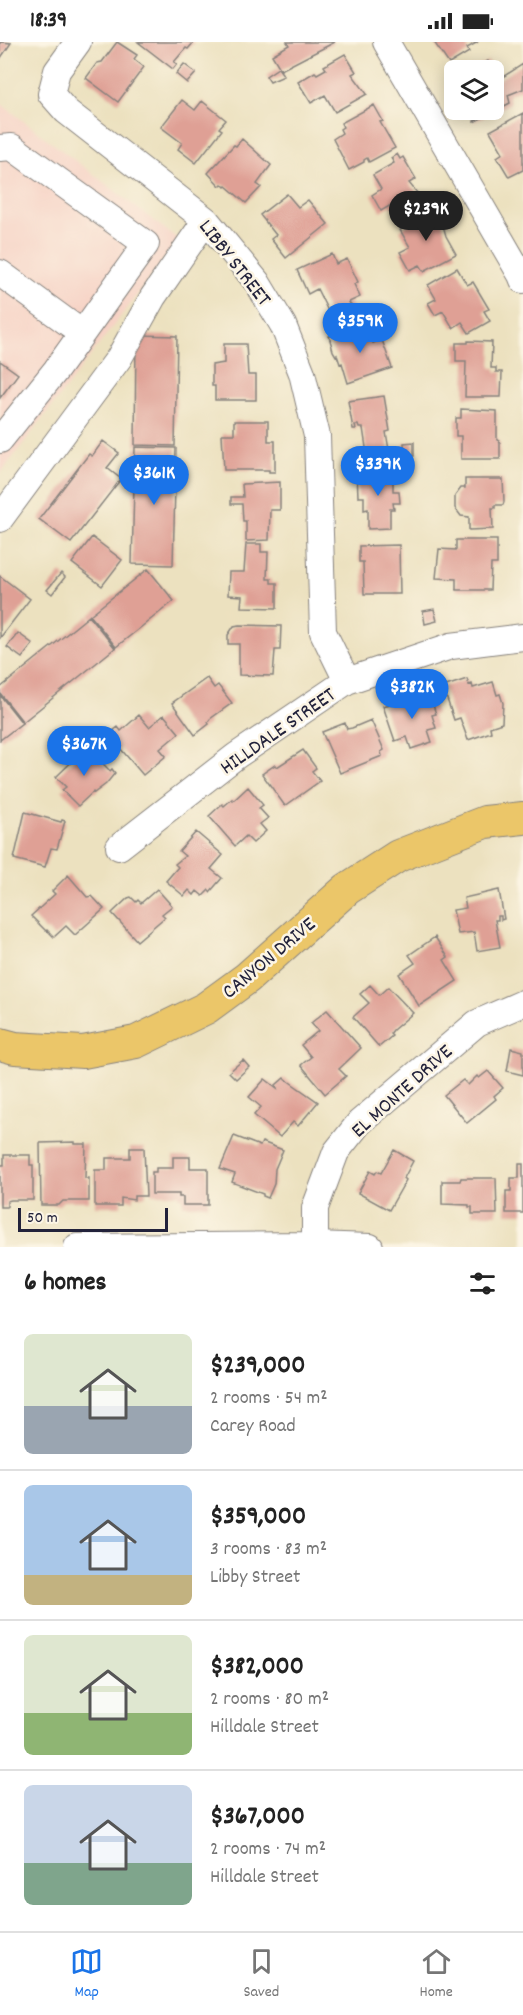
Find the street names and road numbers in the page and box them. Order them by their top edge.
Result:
street label: LIBBY STREET [190,214,277,314]
street label: HILLDALE STREET [215,681,343,783]
street label: CANYON DRIVE [216,911,324,1008]
street label: EL MONTE DRIVE [346,1038,461,1146]

